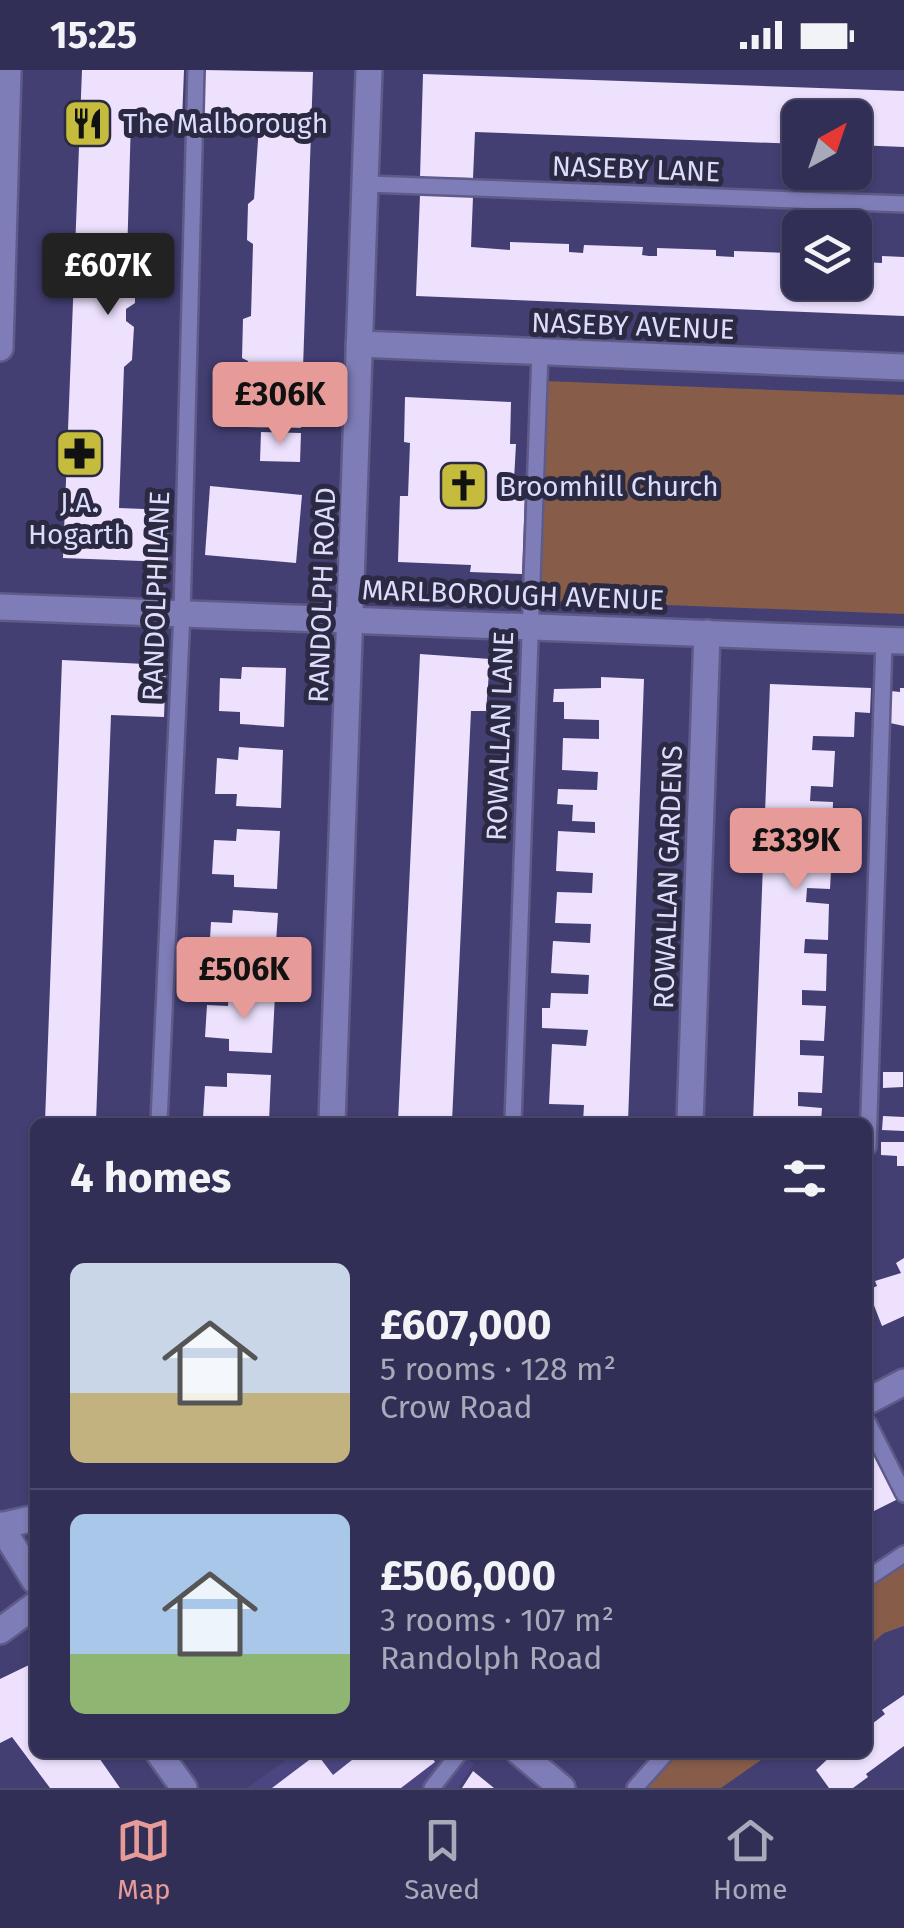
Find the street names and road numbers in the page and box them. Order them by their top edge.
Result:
street label: NASEBY LANE [551,150,721,188]
street label: NASEBY AVENUE [531,306,735,346]
street label: RANDOLPH ROAD [302,486,342,704]
street label: RANDOLPH LANE [136,490,176,702]
street label: MARLBOROUGH AVENUE [361,573,665,617]
street label: ROWALLAN LANE [480,631,520,841]
street label: ROWALLAN GARDENS [647,745,689,1009]

